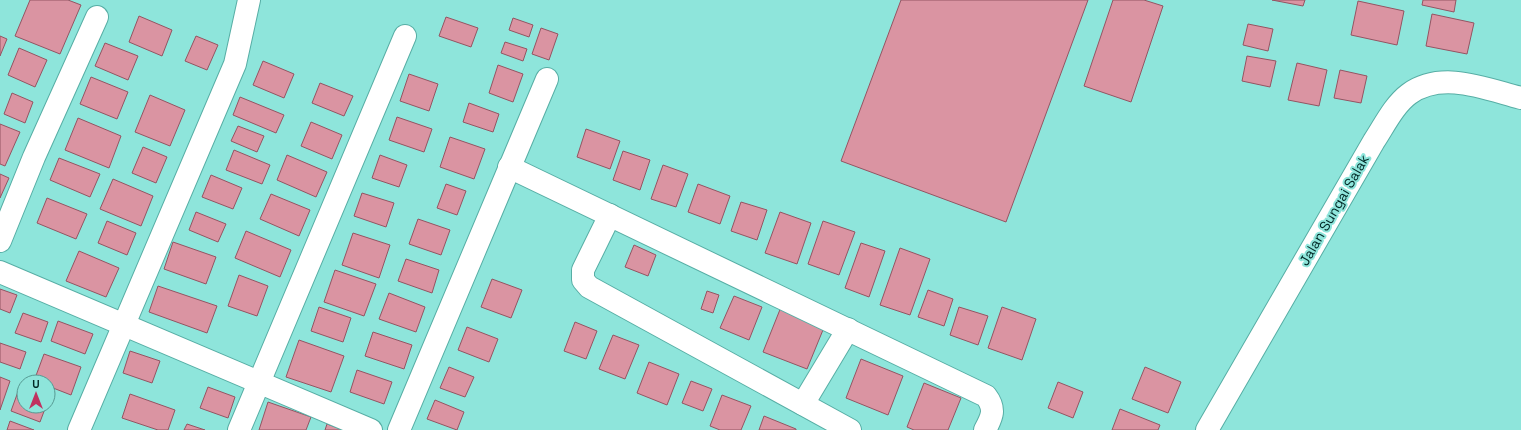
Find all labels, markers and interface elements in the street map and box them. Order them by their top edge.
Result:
street label: Jalan Sungai Salak [1295,151,1373,269]
north arrow [16,374,56,414]
text: U [32,377,40,391]

